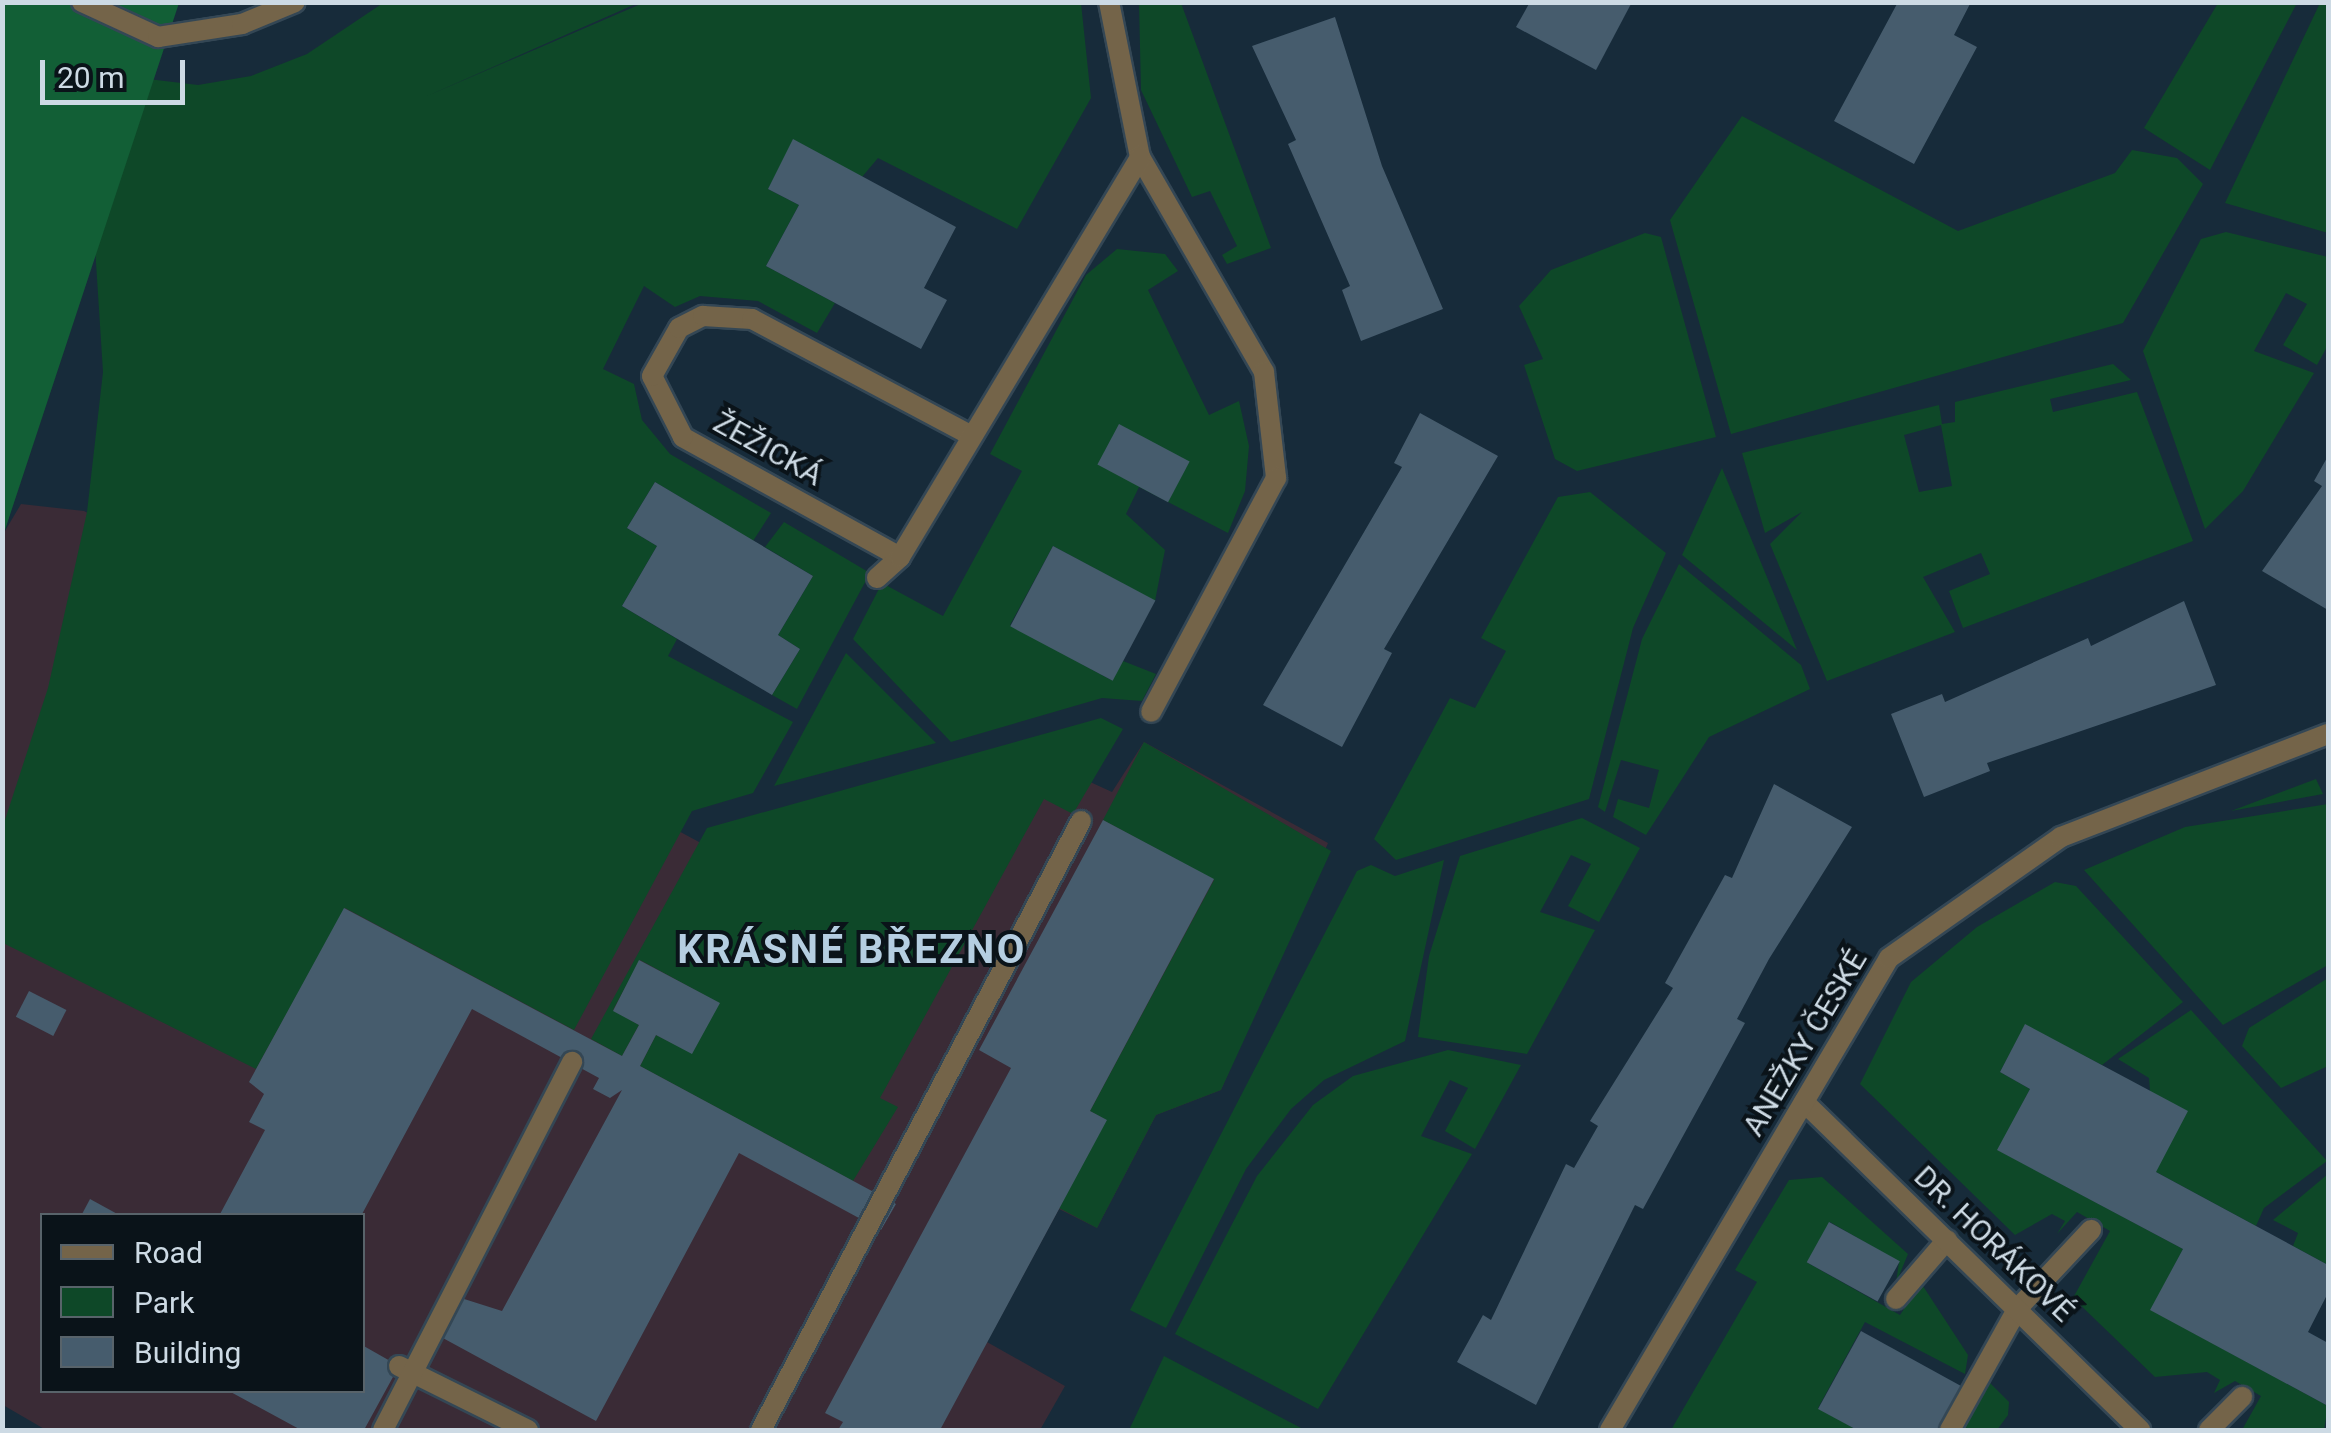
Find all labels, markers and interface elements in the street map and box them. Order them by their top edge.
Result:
scale bar [45,40,190,102]
text: 20 m [57,60,124,95]
street label: ŽEŽICKÁ [707,404,829,494]
district label: KRÁSNÉ BŘEZNO [677,926,1027,974]
street label: ANEŽKY ČESKÉ [1735,943,1875,1143]
street label: DR. HORÁKOVÉ [1907,1159,2081,1329]
legend [40,1213,365,1393]
text: Road [134,1235,203,1270]
text: Park [134,1285,194,1320]
text: Building [134,1335,241,1370]

